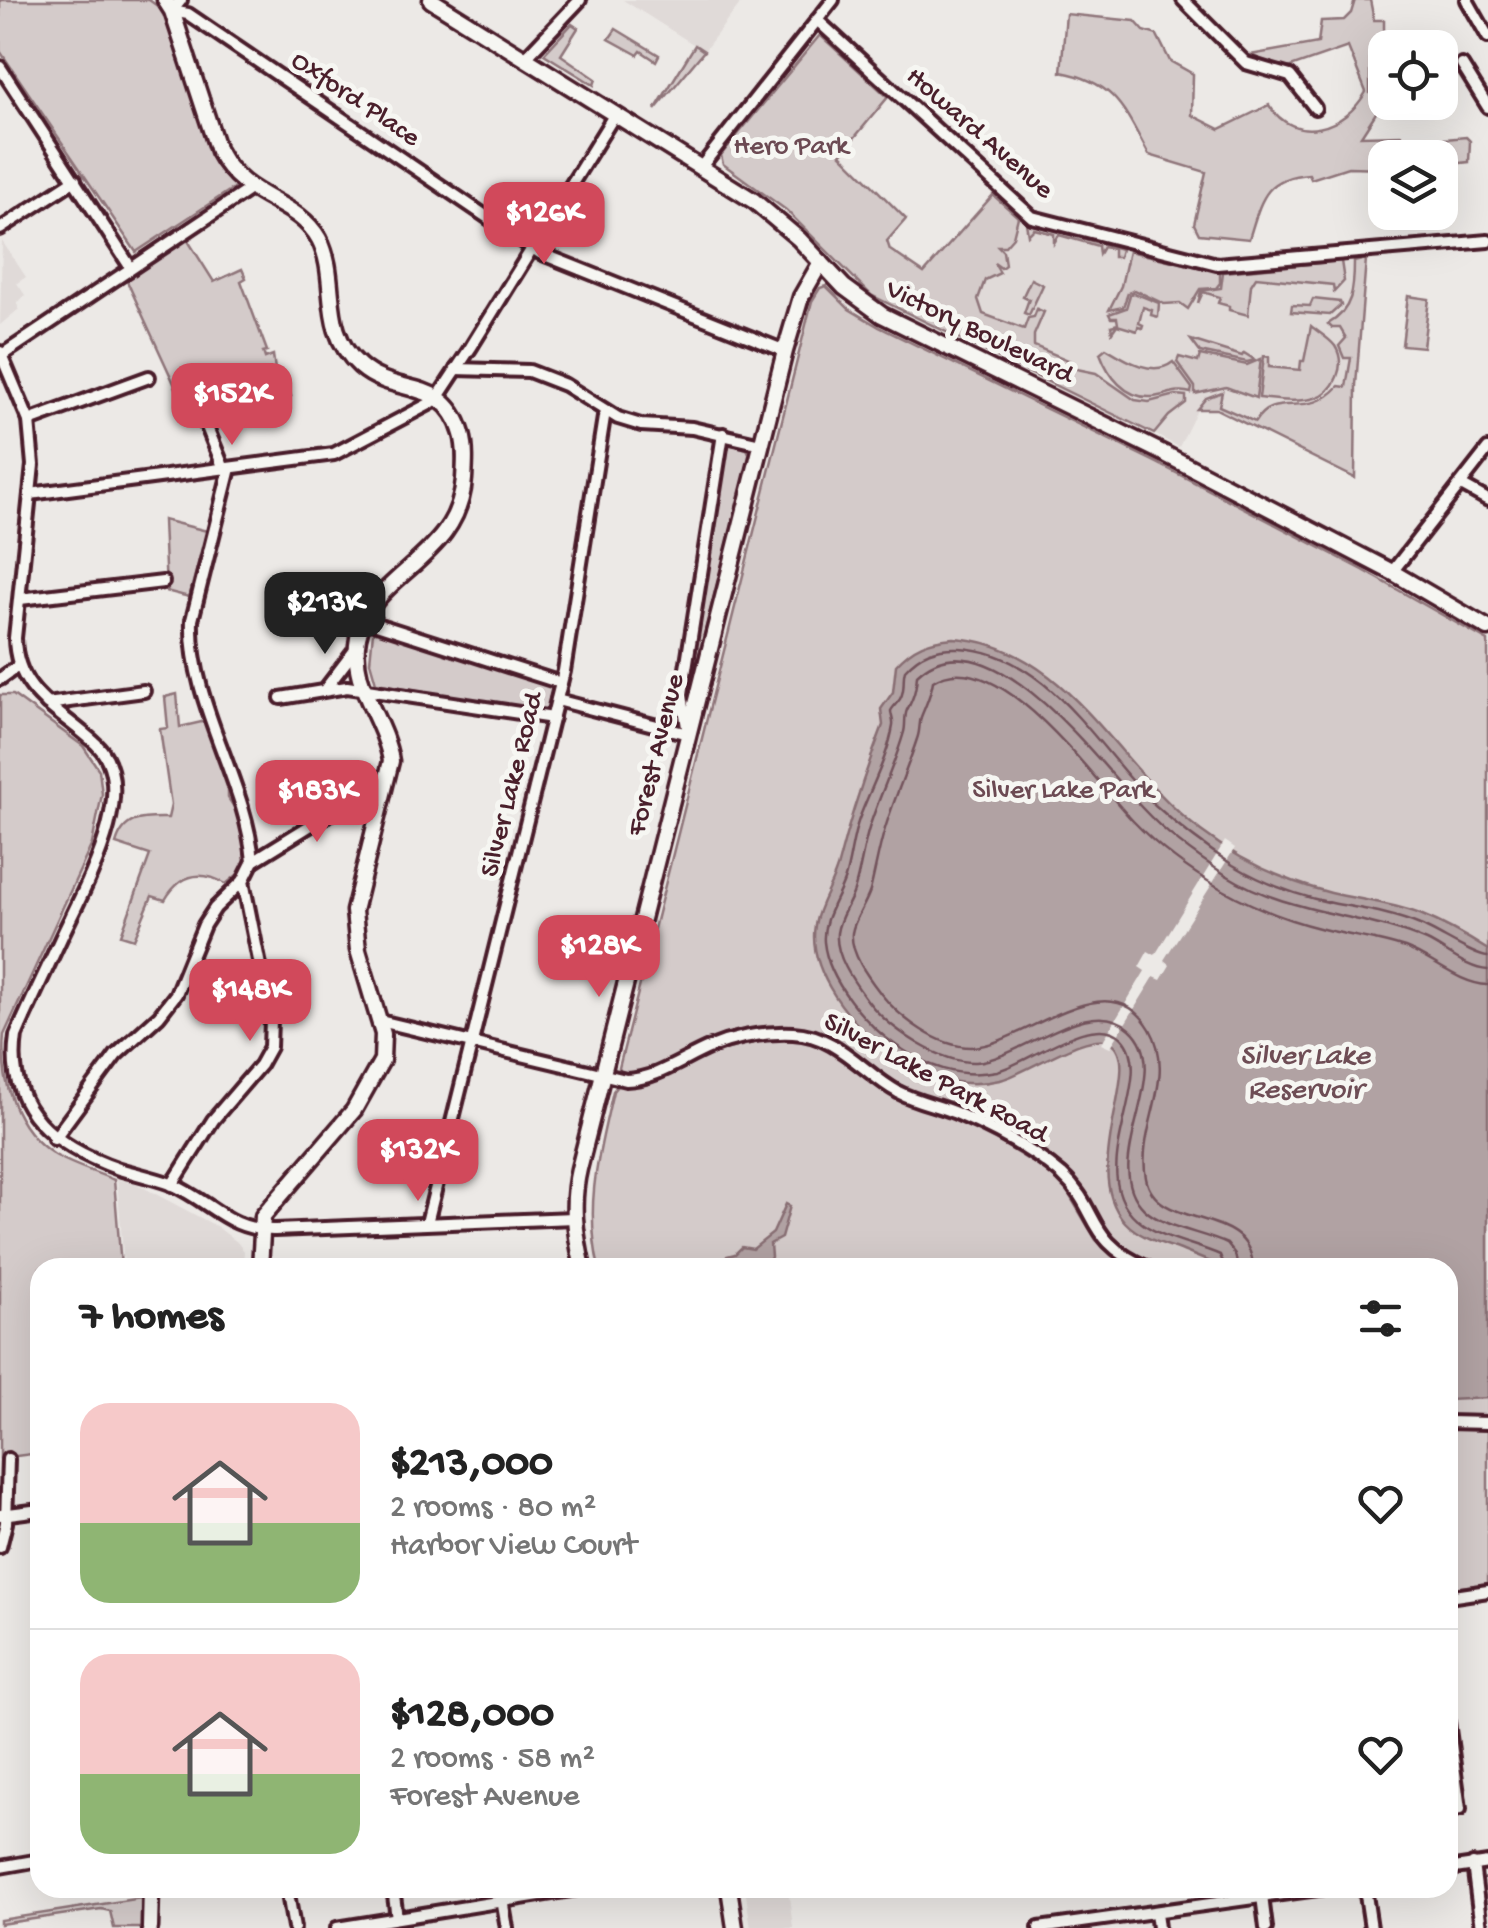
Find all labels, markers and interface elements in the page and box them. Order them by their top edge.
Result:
map controls [1368,30,1458,230]
button: locate [1368,30,1458,120]
street label: Oxford Place [284,45,426,156]
street label: Howard Avenue [898,61,1060,207]
park label: Hero Park [734,131,851,164]
button: layers [1368,140,1458,230]
pin: $126K [474,182,614,267]
text: $126K [506,195,582,233]
street label: Victory Boulevard [879,273,1080,394]
pin: $152K [162,363,302,448]
text: $152K [193,376,271,414]
pin: $213K [255,572,395,657]
text: $213K [286,585,364,623]
street label: Forest Avenue [621,670,693,840]
street label: Silver Lake Road [474,687,553,881]
pin: $183K [247,760,387,845]
text: $183K [277,773,357,811]
park label: Silver Lake Park [972,775,1156,808]
pin: $128K [529,915,669,1000]
text: $128K [560,928,638,966]
pin: $148K [180,959,320,1044]
text: $148K [211,972,289,1010]
street label: Silver Lake Park Road [817,1006,1055,1153]
water label: Silver Lake Reservoir [1240,1040,1371,1109]
pin: $132K [348,1119,488,1204]
text: $132K [379,1132,457,1170]
icon: filters [1353,1291,1408,1346]
text: 7 homes [80,1294,223,1343]
text: $213,000 [390,1441,553,1490]
icon: home [160,1443,280,1563]
icon: heart [1353,1476,1408,1531]
text: 2 rooms · 80 m² [390,1490,596,1528]
text: Harbor View Court [390,1528,637,1566]
text: $128,000 [390,1692,554,1741]
icon: home [160,1694,280,1814]
icon: heart [1353,1727,1408,1782]
text: 2 rooms · 58 m² [390,1741,595,1779]
text: Forest Avenue [390,1779,580,1817]

